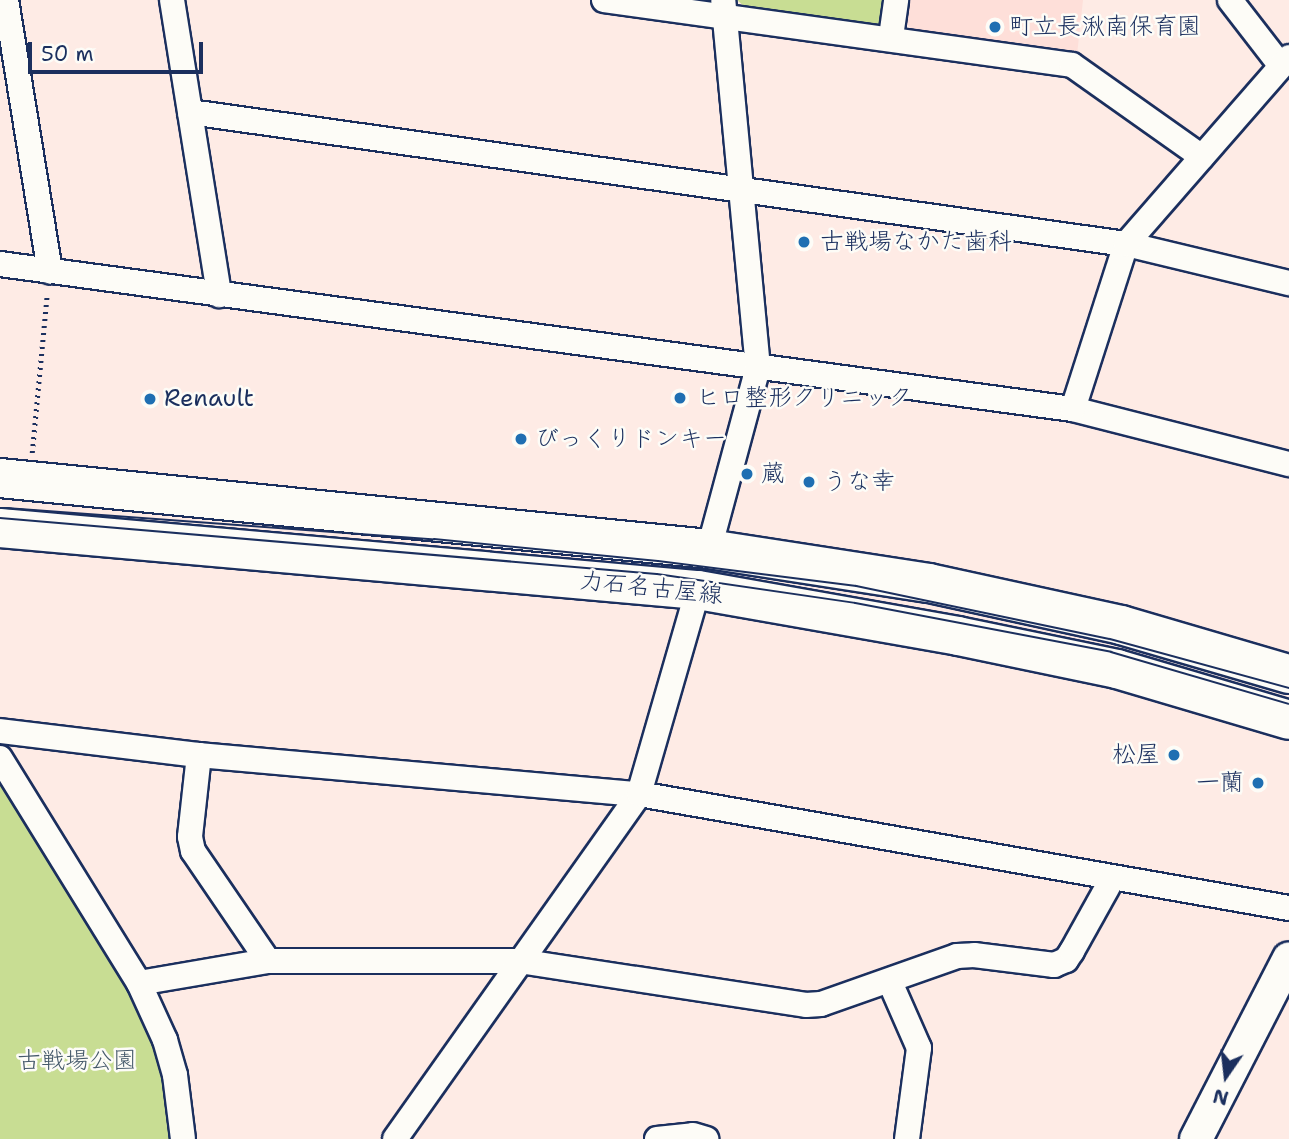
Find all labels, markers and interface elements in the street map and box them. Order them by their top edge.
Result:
place label: 町立長湫南保育園 [1009,13,1201,41]
marker: 町立長湫南保育園 [987,19,1003,35]
scale bar [32,28,206,72]
text: 50 m [41,40,94,68]
place label: 古戦場なかた歯科 [820,228,1012,256]
marker: 古戦場なかた歯科 [794,232,814,252]
place label: ヒロ整形クリニック [696,384,912,412]
place label: Renault [164,385,254,413]
marker: ヒロ整形クリニック [670,388,690,408]
marker: Renault [142,391,158,407]
place label: びっくりドンキー [535,425,727,453]
marker: びっくりドンキー [513,431,529,447]
place label: 蔵 [761,460,785,488]
marker: 蔵 [739,466,755,482]
place label: うな幸 [823,468,895,496]
marker: うな幸 [801,474,817,490]
street label: 力石名古屋線 [578,566,724,610]
place label: 松屋 [1112,741,1160,769]
marker: 松屋 [1166,747,1182,763]
place label: 一蘭 [1196,769,1244,797]
marker: 一蘭 [1250,775,1266,791]
north arrow [1191,1041,1261,1111]
park label: 古戦場公園 [17,1047,137,1075]
text: N [1210,1083,1231,1111]

